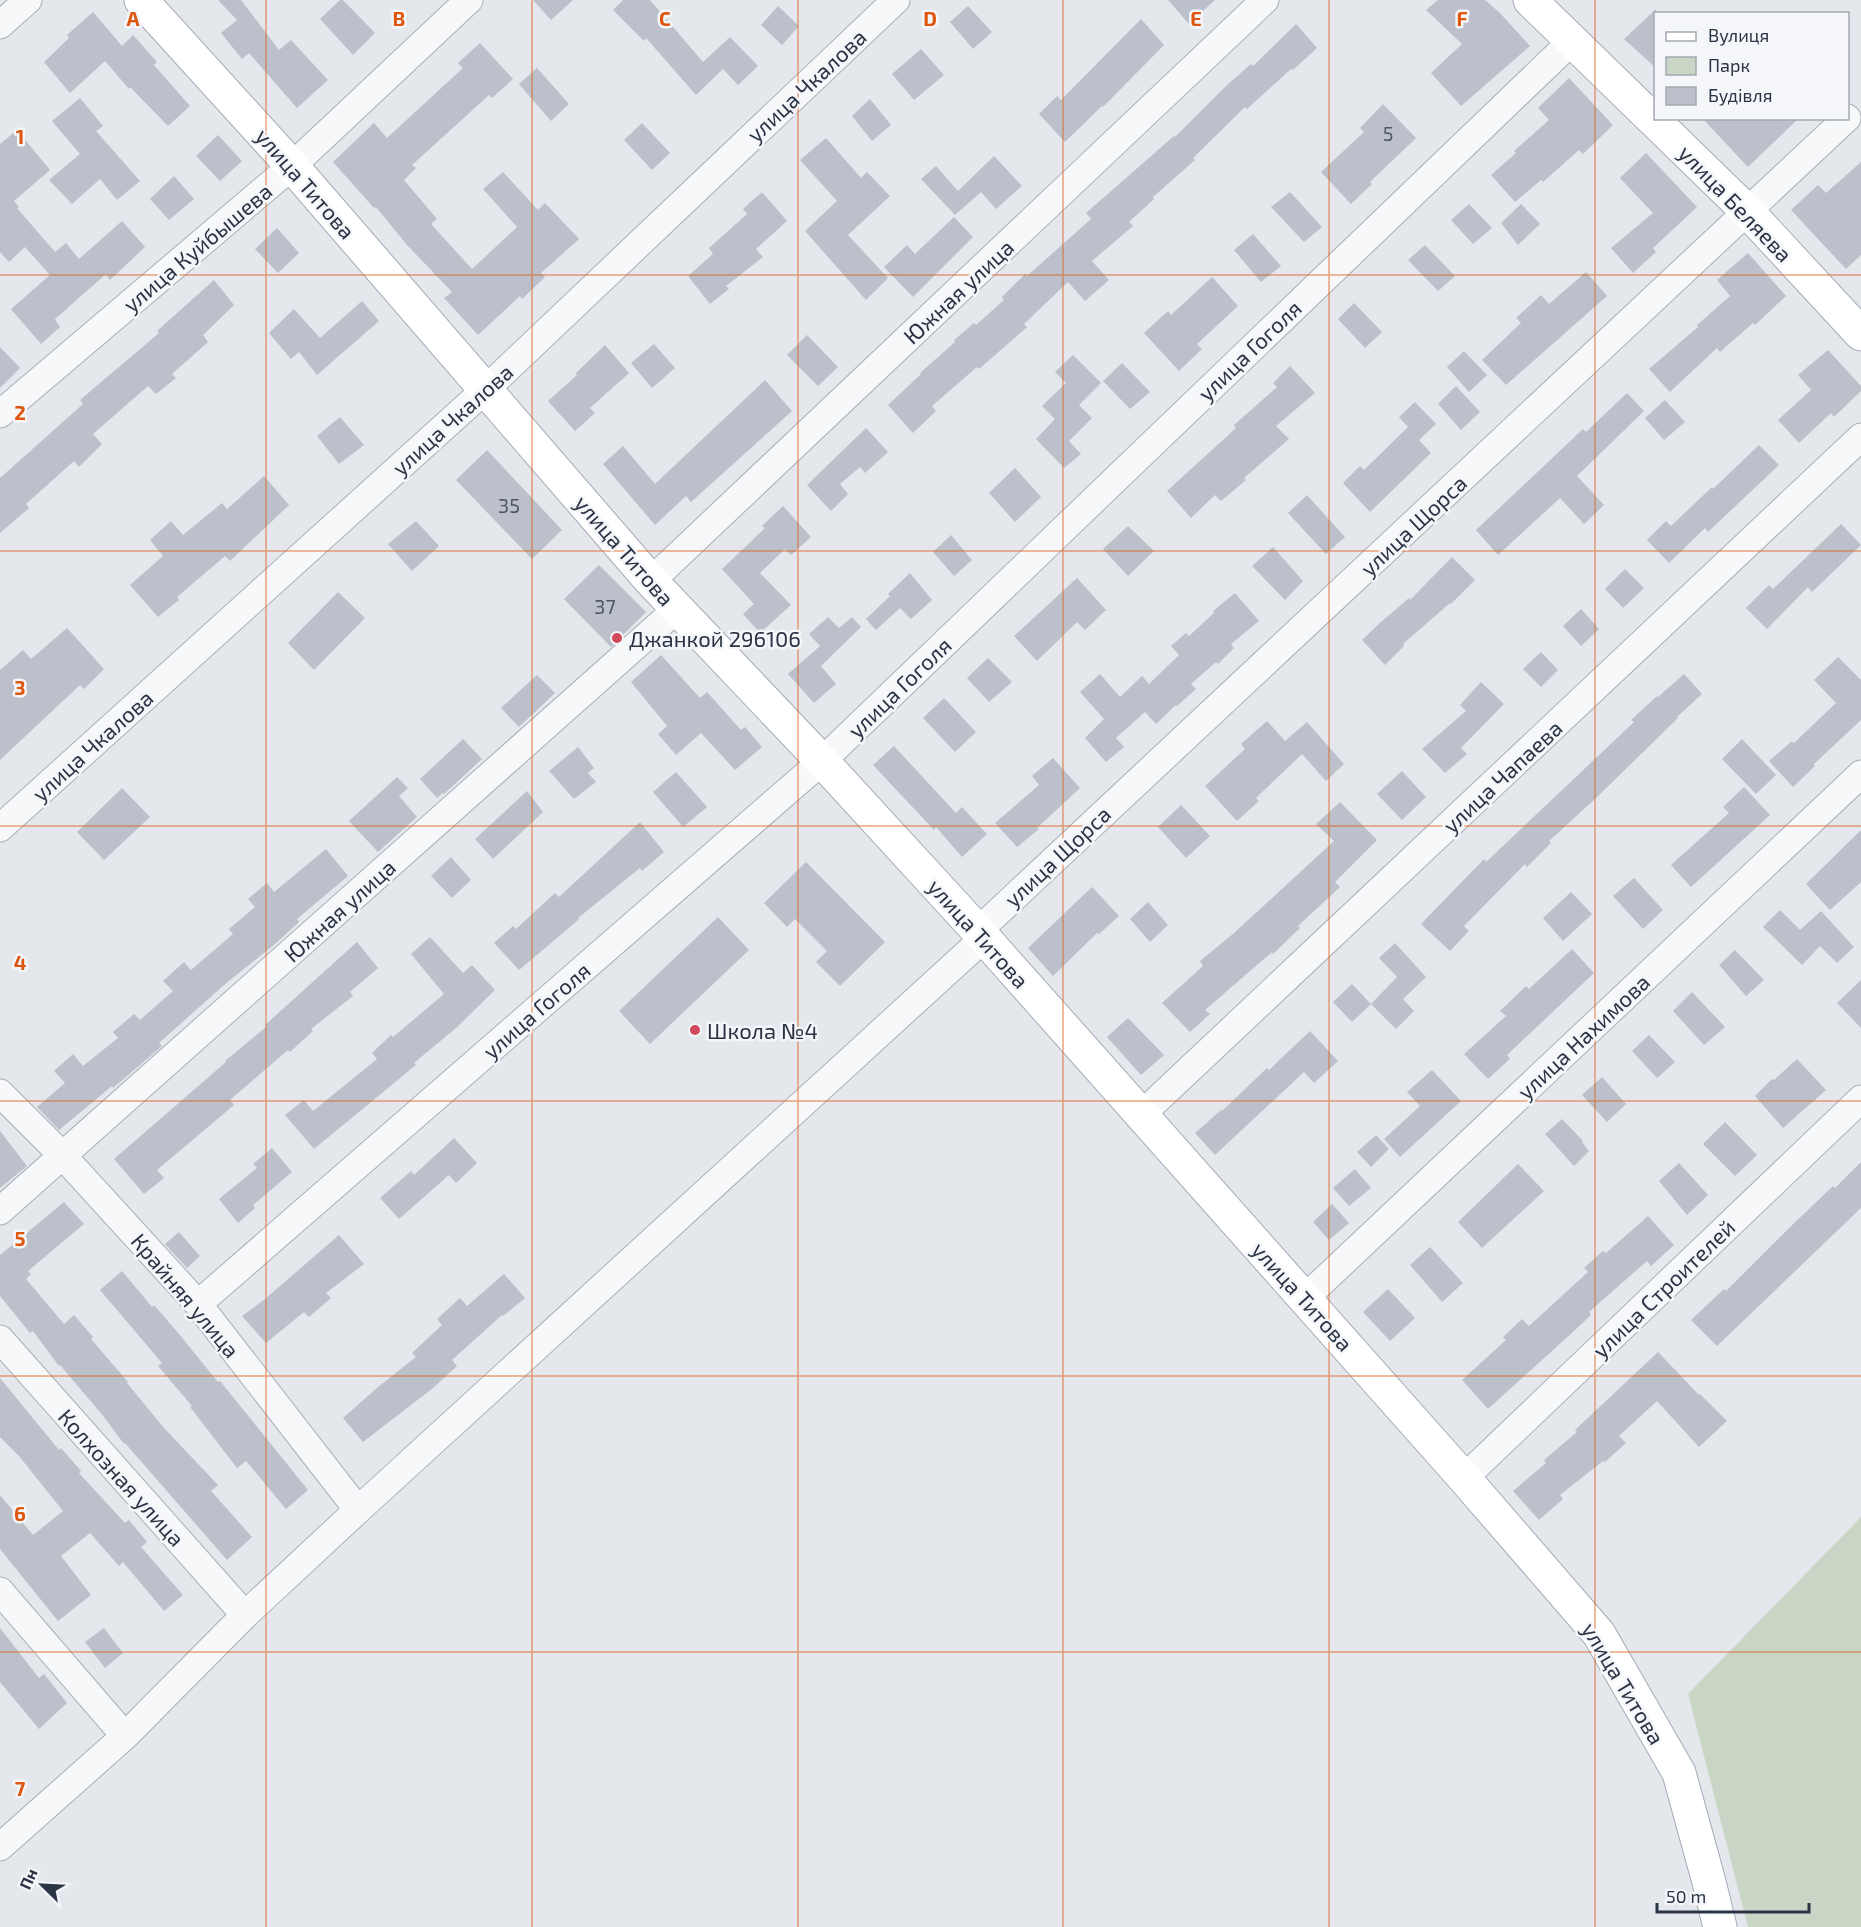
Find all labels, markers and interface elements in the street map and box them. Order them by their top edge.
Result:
text: A [126,6,140,30]
text: B [393,6,405,30]
text: C [659,6,671,30]
text: D [923,6,937,30]
text: E [1190,6,1202,30]
text: F [1456,6,1468,30]
legend [1654,12,1849,120]
street label: улица Чкалова [741,23,872,148]
text: Вулиця [1708,24,1769,46]
text: Парк [1708,54,1750,76]
text: Будівля [1708,84,1772,106]
house number: 5 [1383,121,1393,145]
street label: улица Титова [250,123,361,244]
text: 1 [16,124,24,148]
street label: улица Беляева [1673,139,1798,267]
street label: улица Куйбышева [117,177,277,318]
street label: Южная улица [898,233,1019,349]
street label: улица Гоголя [1192,294,1307,406]
street label: улица Чкалова [386,358,518,481]
text: 2 [14,400,26,424]
street label: улица Щорса [1355,469,1472,581]
street label: улица Титова [569,490,680,611]
house number: 35 [498,493,520,517]
house number: 37 [594,594,616,618]
place label: Джанкой 296106 [629,625,801,651]
marker: Джанкой 296106 [610,631,624,645]
street label: улица Гоголя [842,631,957,743]
text: 3 [14,675,26,699]
street label: улица Чкалова [26,684,158,807]
street label: улица Чапаева [1437,714,1568,839]
street label: улица Щорса [999,800,1116,912]
street label: Южная улица [278,853,401,968]
street label: улица Титова [923,873,1035,994]
text: 4 [14,950,27,974]
street label: улица Гоголя [477,956,596,1064]
street label: улица Нахимова [1512,968,1655,1105]
place label: Школа №4 [707,1017,818,1043]
marker: Школа №4 [688,1023,702,1037]
street label: улица Строителей [1586,1213,1740,1363]
text: 5 [14,1226,26,1250]
street label: Крайняя улица [126,1228,245,1363]
street label: улица Титова [1247,1236,1359,1357]
street label: Колхозная улица [53,1403,190,1552]
text: 6 [14,1501,26,1525]
street label: улица Титова [1577,1617,1671,1749]
text: 7 [15,1776,26,1800]
north arrow [12,1855,72,1915]
text: Пн [15,1865,41,1892]
scale bar [1657,1876,1808,1914]
text: 50 m [1666,1885,1706,1907]

